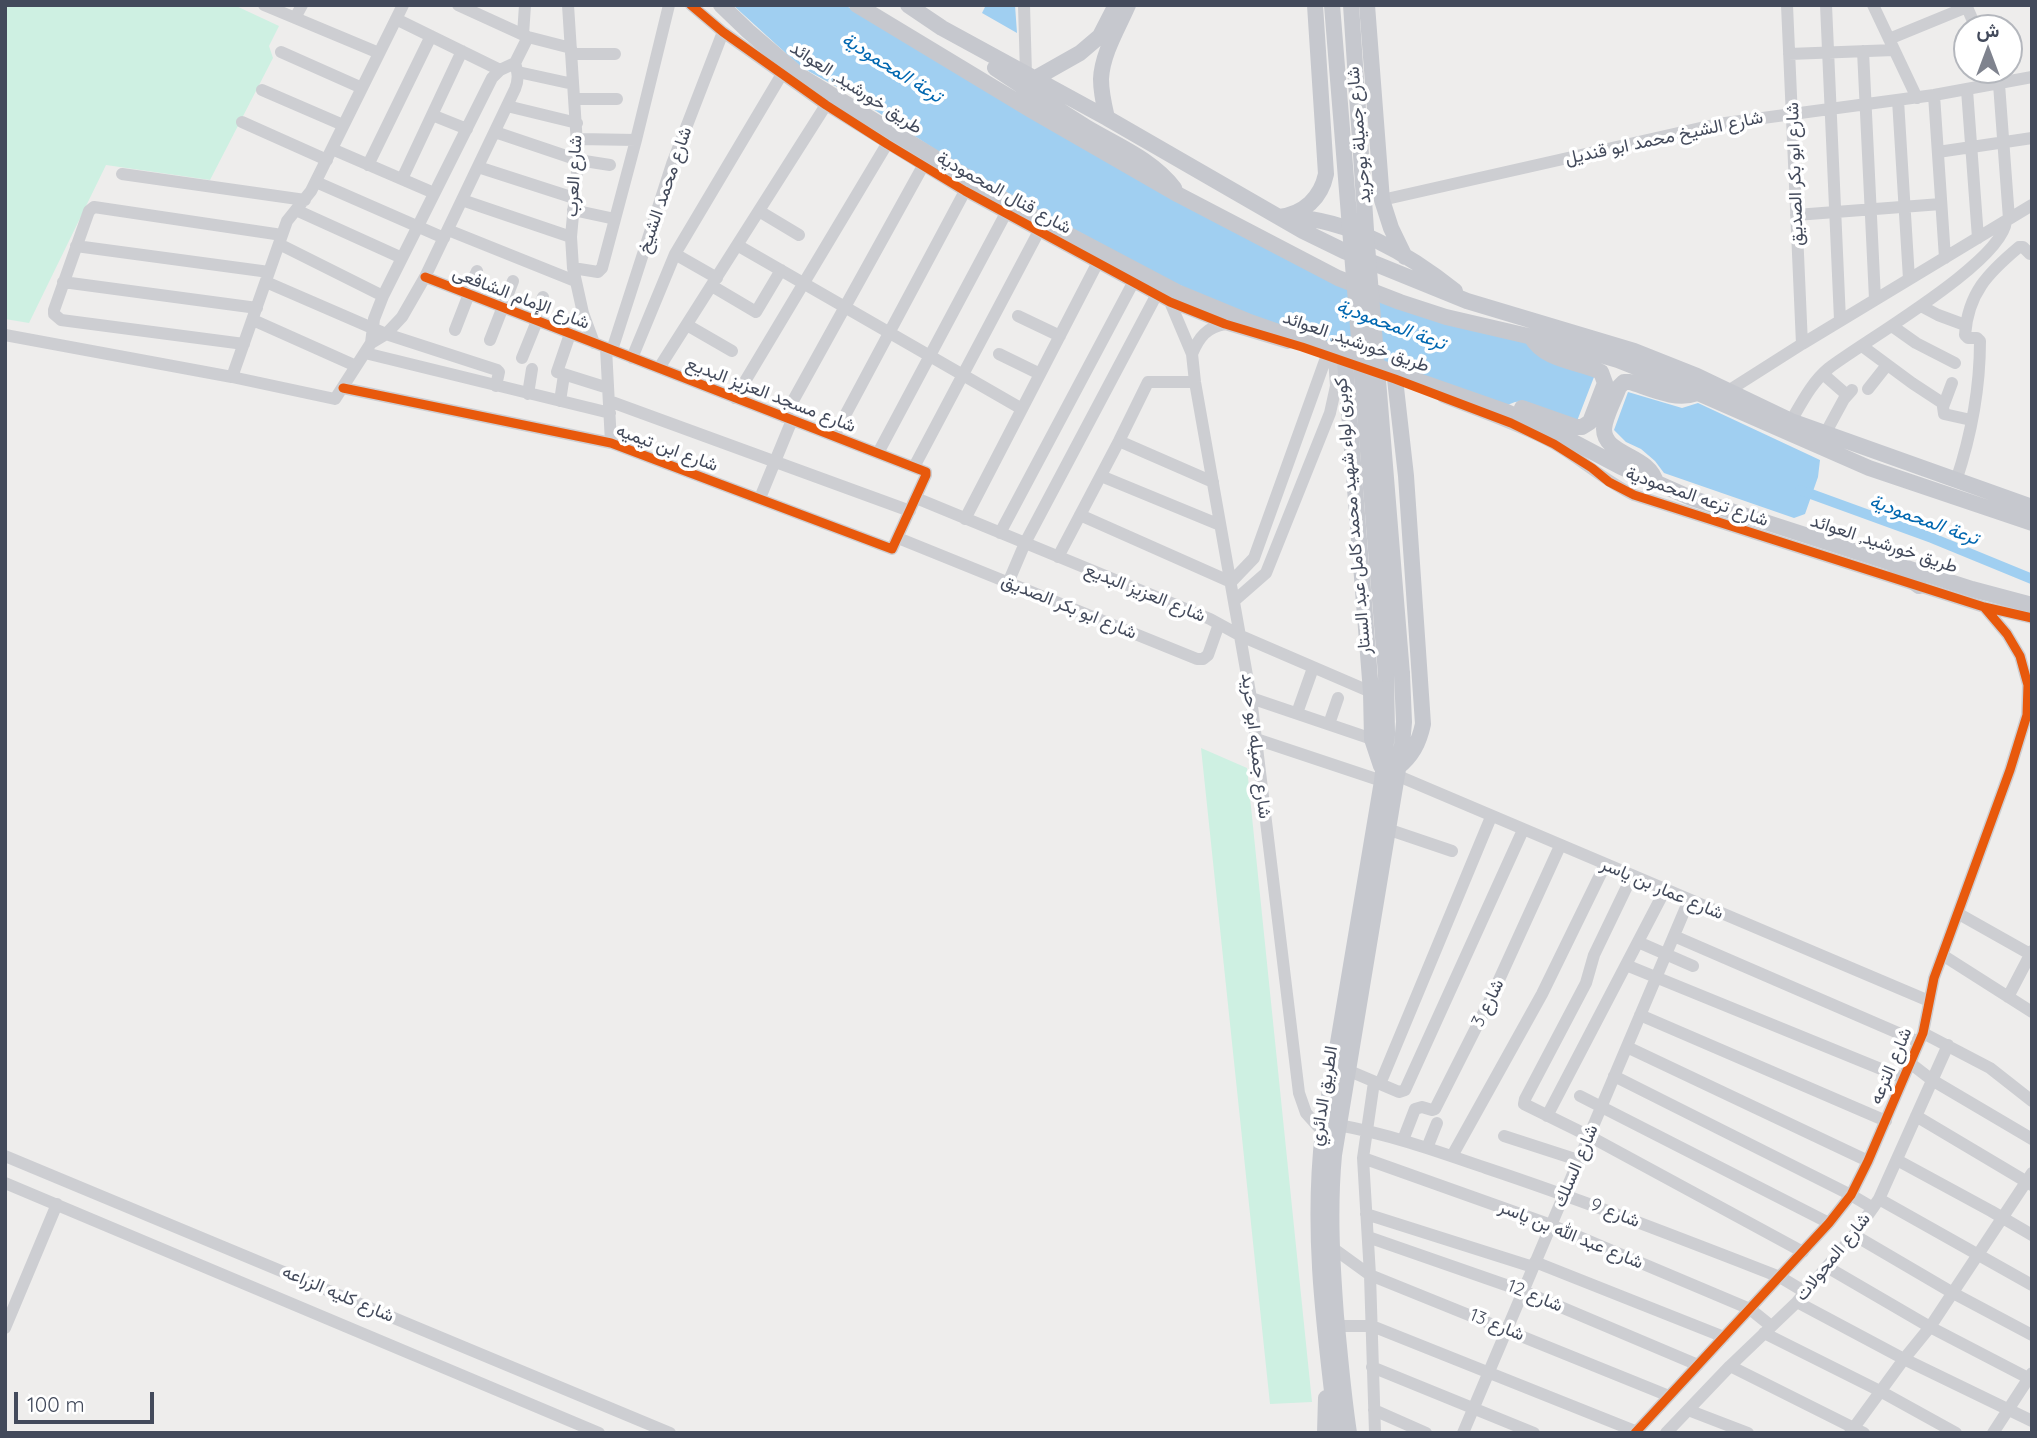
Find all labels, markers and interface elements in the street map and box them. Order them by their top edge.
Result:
north arrow [1953,14,2023,84]
text: ش [1977,18,1999,42]
water label: ترعة المحمودية [837,28,947,108]
street label: طريق خورشيد, العوائد [786,37,926,139]
street label: شارع جميلة بوحريد [1342,66,1376,204]
street label: شارع ابو بكر الصديق [1782,102,1808,246]
street label: شارع الشيخ محمد ابو قنديل [1563,106,1765,170]
street label: شارع محمد الشيخ [633,124,697,256]
street label: شارع العرب [561,134,587,218]
street label: شارع قنال المحمودية [933,147,1075,239]
street label: شارع الإمام الشافعى [449,262,593,334]
water label: ترعة المحمودية [1333,295,1449,355]
street label: طريق خورشيد, العوائد [1280,307,1432,377]
street label: شارع مسجد العزيز البديع [683,353,859,437]
street label: كوبرى لواء شهيد محمد كامل عبد الستار [1330,377,1376,655]
street label: شارع ابن تيميه [613,420,721,476]
street label: شارع ترعه المحمودية [1623,462,1771,532]
water label: ترعة المحمودية [1866,490,1982,550]
street label: طريق خورشيد, العوائد [1808,510,1960,578]
street label: شارع العزيز البديع [1081,559,1209,627]
street label: شارع ابو بكر الصديق [998,570,1140,644]
street label: شارع جميله ابو حريد [1236,672,1276,820]
street label: شارع عمار بن ياسر [1597,853,1727,925]
street label: شارع 3 [1467,976,1509,1030]
street label: شارع الترعه [1865,1024,1917,1108]
street label: الطريق الدائري [1305,1044,1343,1148]
street label: شارع السلك [1549,1121,1603,1211]
street label: شارع 9 [1587,1194,1643,1232]
street label: شارع عبد الله بن ياسر [1496,1196,1646,1274]
street label: شارع المحولات [1791,1209,1875,1305]
street label: شارع كليه الزراعه [279,1261,397,1327]
street label: شارع 12 [1504,1275,1566,1317]
street label: شارع 13 [1466,1304,1528,1346]
scale bar [18,1378,158,1422]
text: 100 m [27,1391,85,1417]

